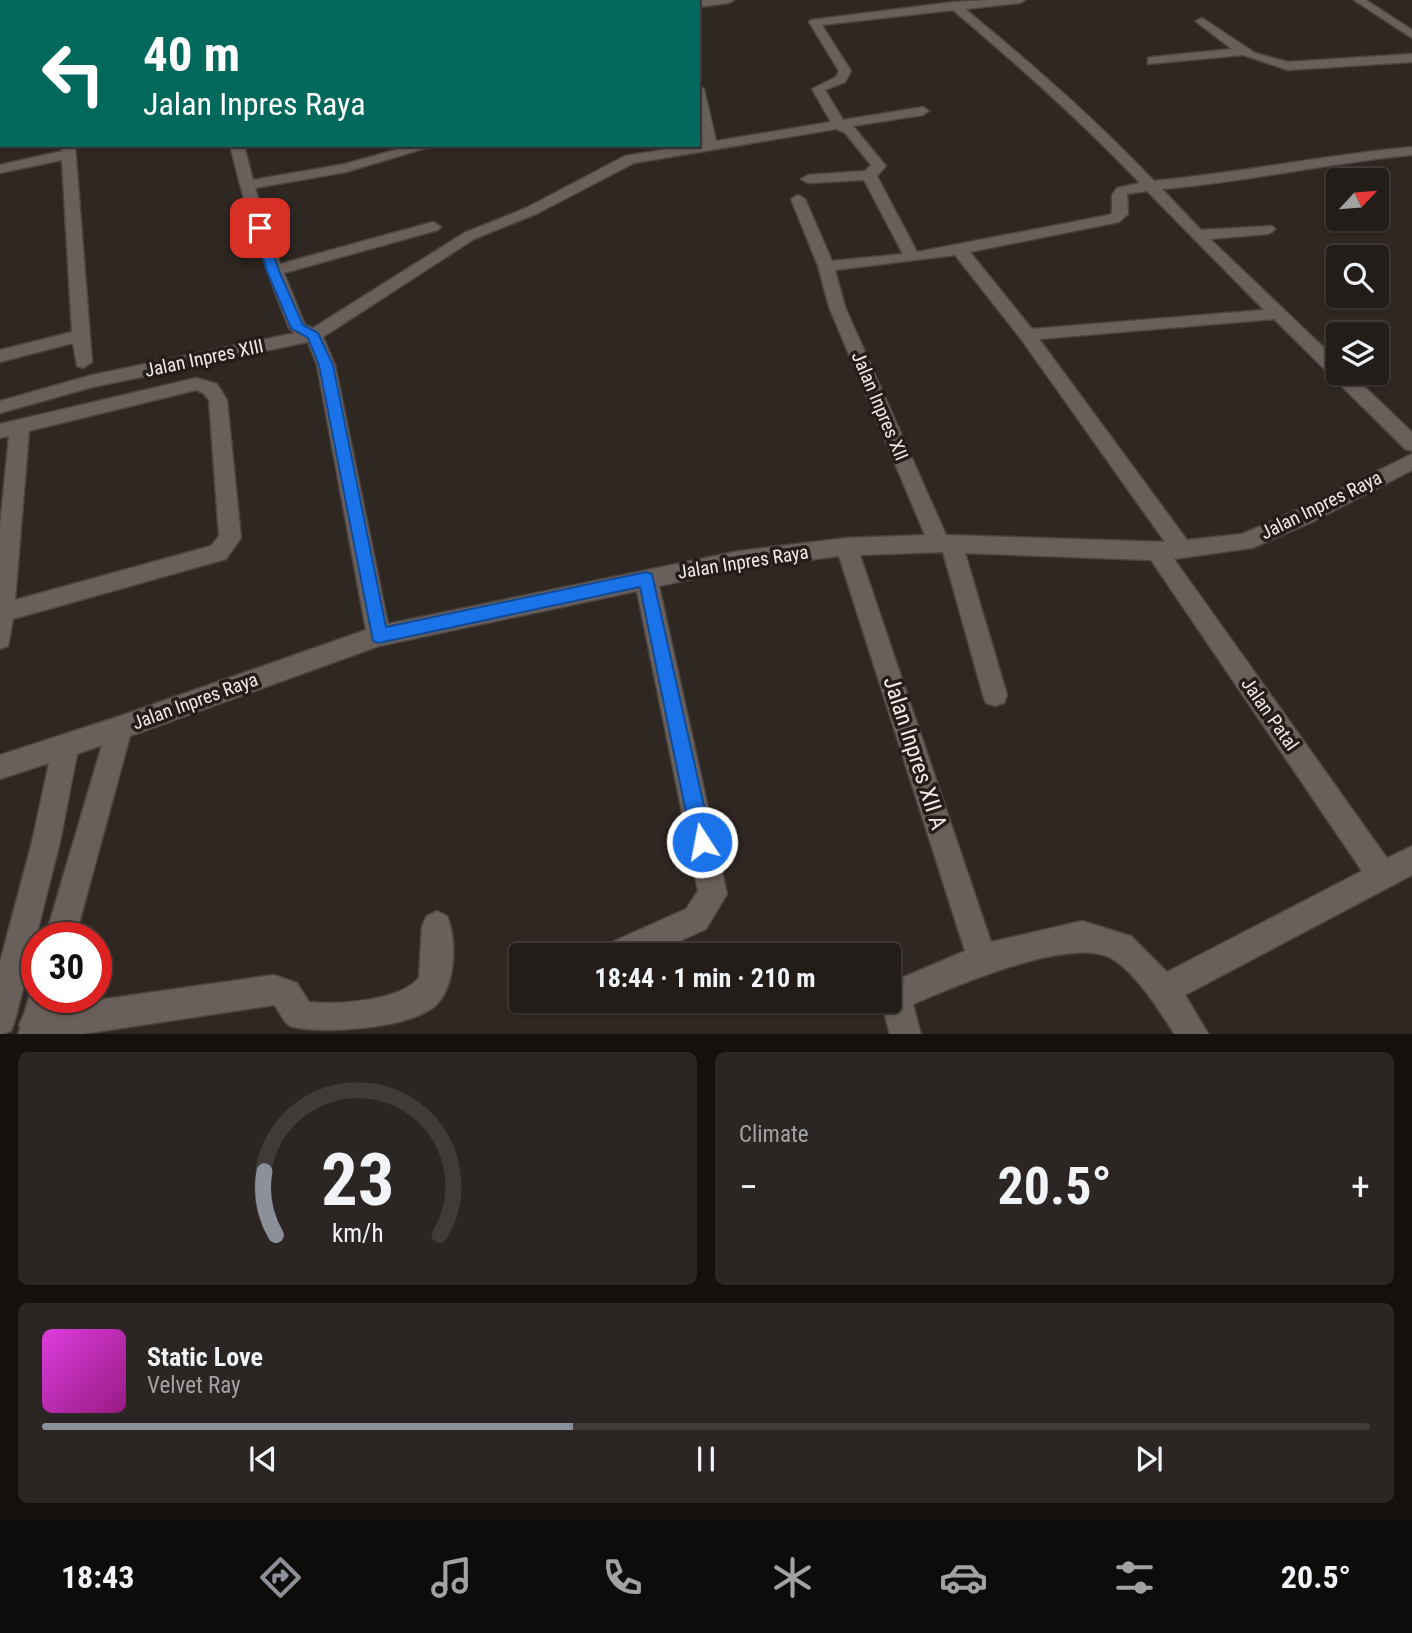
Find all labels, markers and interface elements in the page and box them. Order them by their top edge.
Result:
text: 40 m [143,26,240,83]
icon: left [28,28,119,119]
text: Jalan Inpres Raya [143,85,365,123]
north arrow [1326,168,1390,231]
map controls [1326,168,1389,385]
pin [230,198,290,258]
icon: arrive [241,209,279,247]
button: search [1326,245,1389,308]
button: layers [1326,322,1389,385]
street label: Jalan Inpres XIII [142,334,266,382]
street label: Jalan Inpres XII [847,348,913,464]
street label: Jalan Inpres Raya [1257,466,1385,544]
street label: Jalan Inpres Raya [676,540,810,584]
street label: Jalan Inpres Raya [129,668,261,734]
street label: Jalan Inpres XII A [878,673,952,833]
street label: Jalan Patal [1237,673,1303,755]
position arrow [665,805,739,879]
speed limit sign: 30 [21,922,112,1013]
text: 18:44 · 1 min · 210 m [595,963,815,993]
text: Climate [739,1121,809,1148]
text: 23 [321,1137,394,1223]
text: 20.5° [997,1156,1112,1217]
text: − [739,1165,758,1209]
text: + [1351,1165,1370,1209]
text: km/h [332,1218,383,1247]
text: Static Love [147,1342,263,1372]
text: Velvet Ray [147,1372,241,1399]
icon: previous [244,1440,282,1478]
icon: pause [687,1440,725,1478]
icon: next [1130,1440,1168,1478]
icon: directions [256,1553,305,1602]
icon: music [427,1553,476,1602]
icon: phone [598,1553,647,1602]
icon: climate [768,1553,817,1602]
icon: car [939,1553,988,1602]
icon: filters [1110,1553,1159,1602]
text: 18:43 [61,1558,134,1596]
text: 20.5° [1281,1558,1351,1596]

